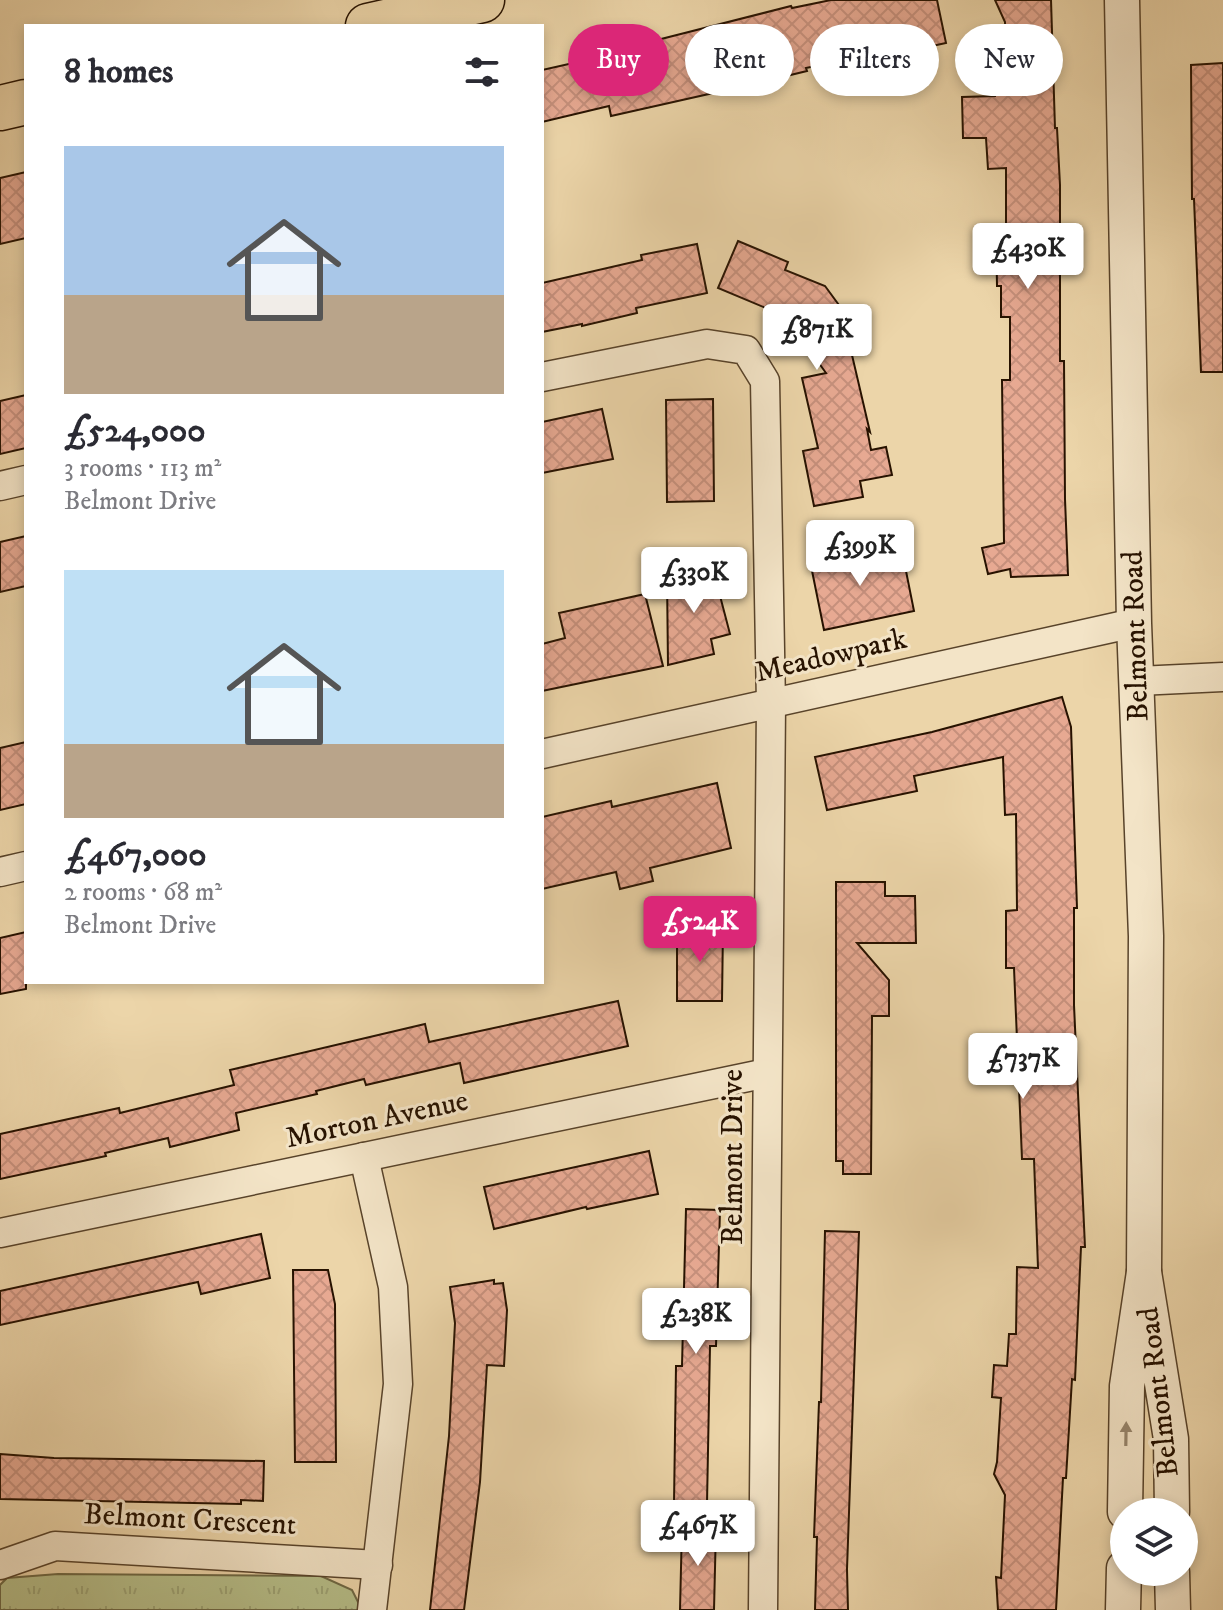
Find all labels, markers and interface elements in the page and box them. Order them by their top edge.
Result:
chip: Buy [568,24,669,96]
chip: Rent [685,24,794,96]
chip: Filters [810,24,939,96]
chip: New [955,24,1063,96]
icon: filters [460,50,504,94]
text: 8 homes [64,51,173,93]
icon: home [212,198,356,342]
pin: £430K [972,223,1084,291]
text: £430K [991,232,1065,265]
pin: £871K [761,304,873,372]
text: £871K [781,313,853,346]
text: £524,000 [64,410,206,452]
text: 3 rooms · 113 m² [64,452,221,485]
text: Belmont Drive [64,485,216,518]
pin: £399K [804,520,916,588]
text: £399K [824,529,896,562]
pin: £330K [638,547,750,615]
street label: Belmont Road [1115,550,1157,722]
text: £330K [659,556,729,589]
street label: Meadowpark [752,621,911,691]
icon: home [212,622,356,766]
text: £467,000 [64,834,207,876]
text: 2 rooms · 68 m² [64,876,222,909]
pin: £524K [644,896,756,964]
text: £524K [662,905,738,938]
text: Belmont Drive [64,909,216,942]
pin: £737K [967,1033,1079,1101]
text: £737K [986,1042,1060,1075]
street label: Belmont Drive [715,1069,752,1245]
street label: Morton Avenue [282,1083,472,1157]
pin: £238K [640,1288,752,1356]
text: £238K [660,1297,732,1330]
street label: Belmont Road [1130,1305,1188,1479]
one-way arrow [1120,1421,1132,1446]
street label: Belmont Crescent [83,1496,297,1544]
map controls [1110,1498,1198,1586]
button: layers [1110,1498,1198,1586]
pin: £467K [642,1500,754,1568]
text: £467K [659,1509,737,1542]

